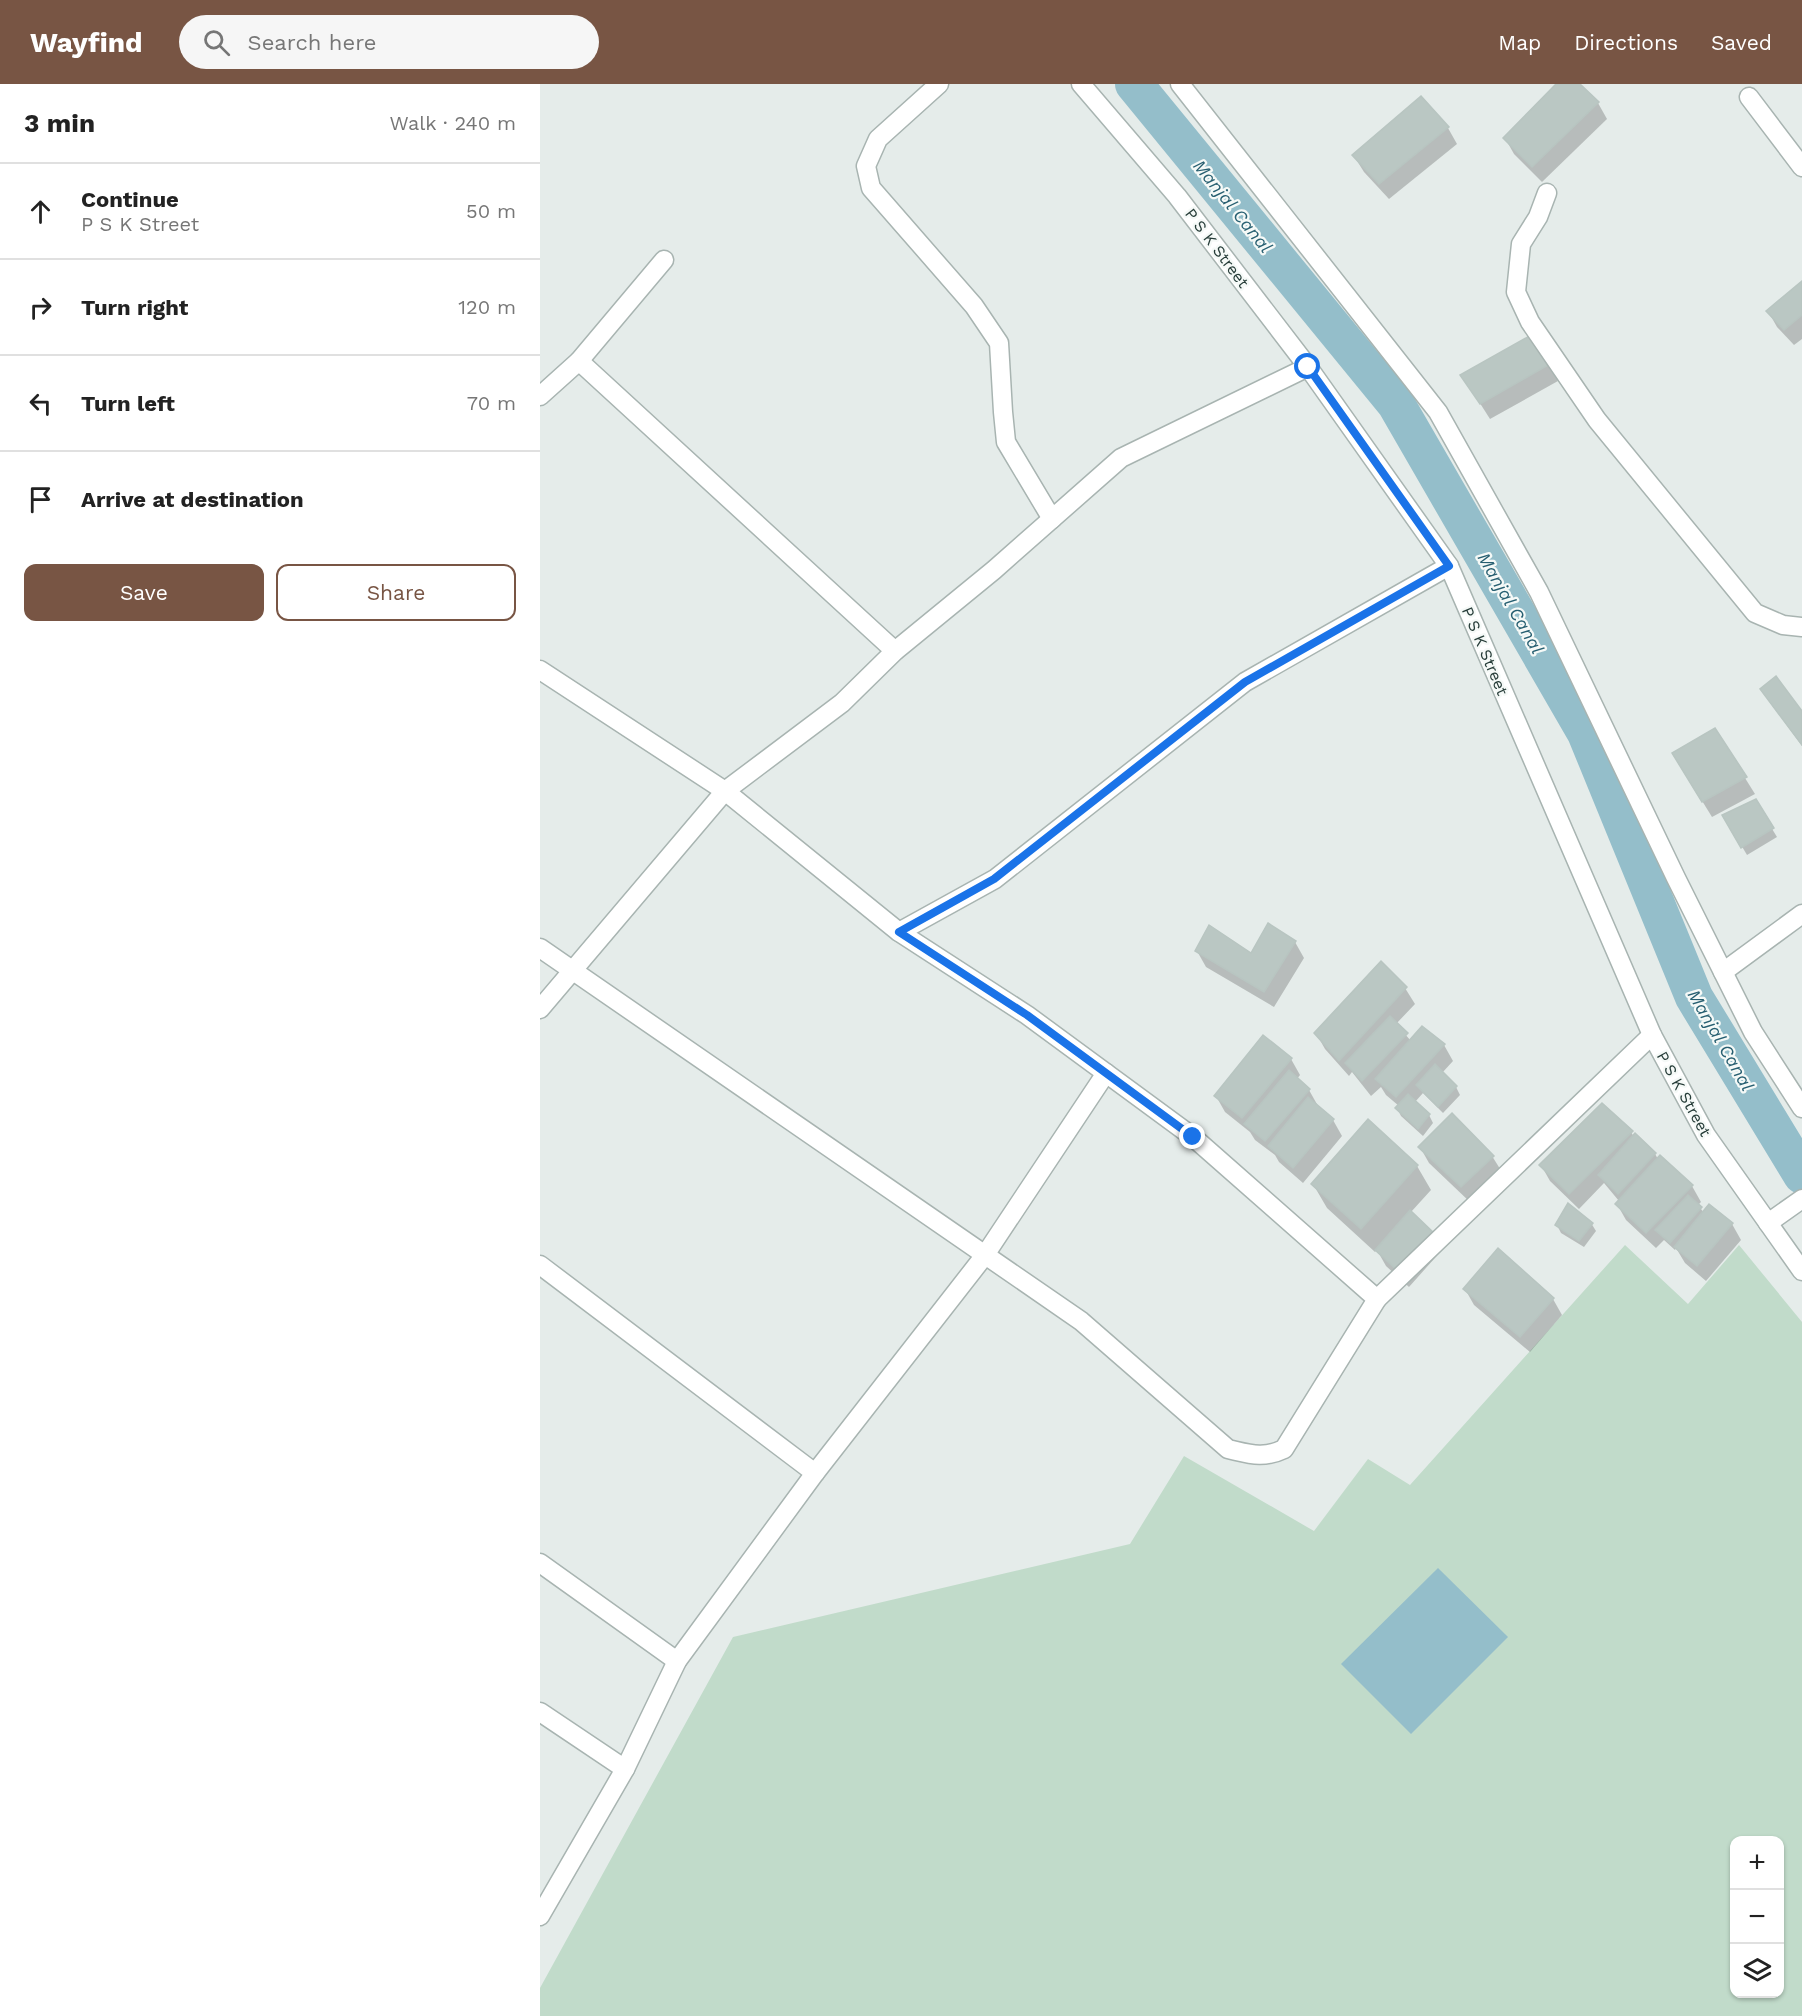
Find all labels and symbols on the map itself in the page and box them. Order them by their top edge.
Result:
water label: Manjal Canal [1189,155,1277,257]
street label: P S K Street [1181,205,1253,292]
route start [1294,353,1320,379]
water label: Manjal Canal [1473,548,1549,658]
street label: P S K Street [1458,604,1512,698]
water label: Manjal Canal [1683,985,1759,1095]
street label: P S K Street [1653,1048,1715,1140]
route end [1179,1123,1205,1149]

